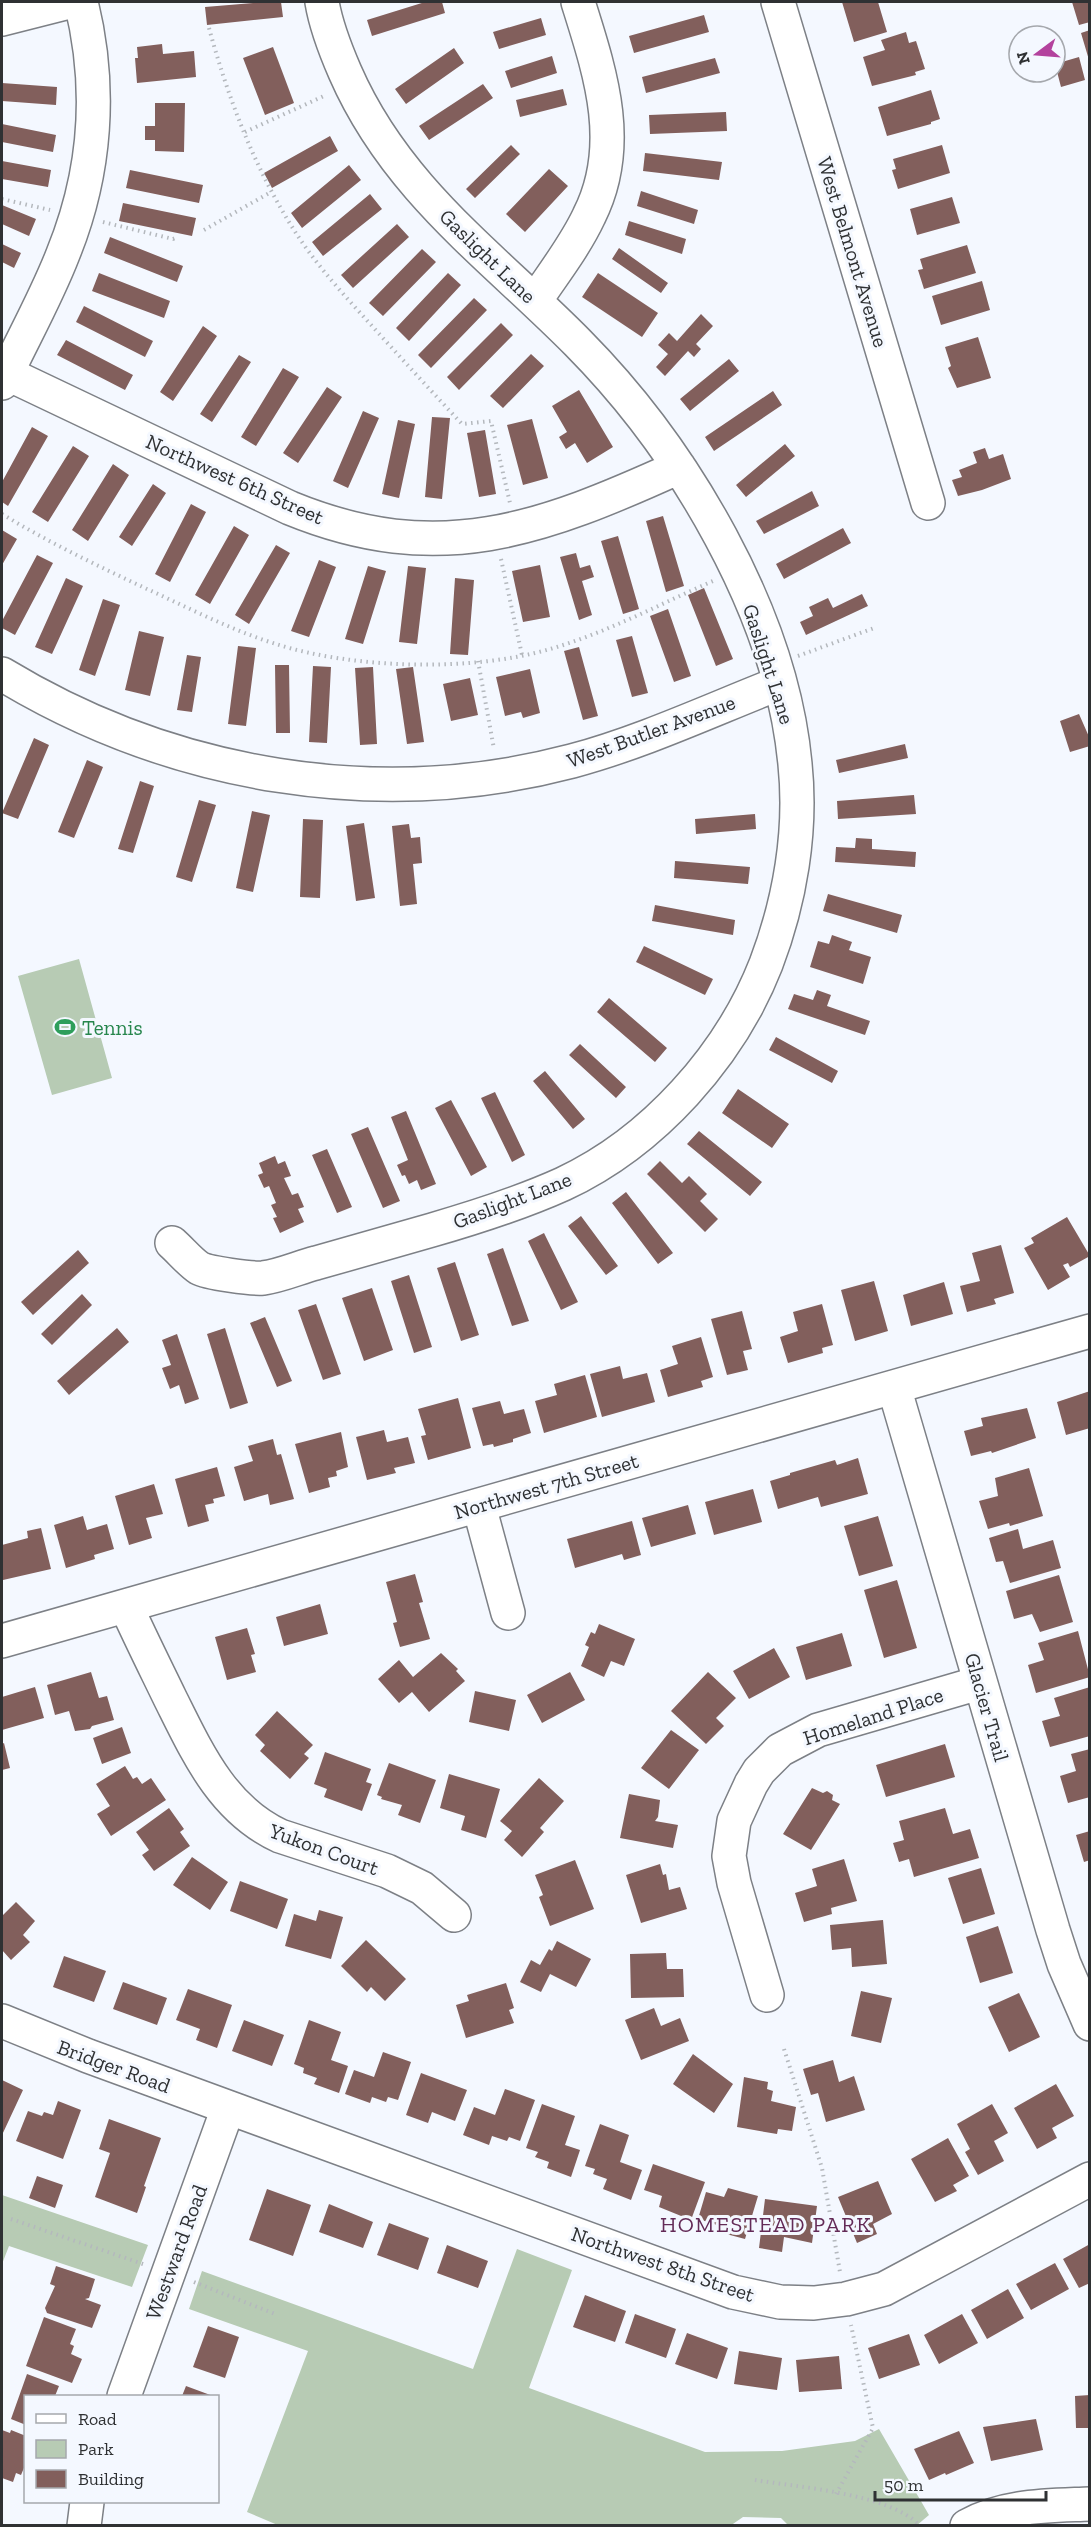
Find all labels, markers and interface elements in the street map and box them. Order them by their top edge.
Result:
north arrow [1007,24,1067,84]
text: N [1012,50,1034,66]
street label: West Belmont Avenue [812,154,894,350]
street label: Gaslight Lane [434,204,542,308]
street label: Northwest 6th Street [142,429,328,530]
street label: Gaslight Lane [738,601,800,727]
street label: West Butler Avenue [563,689,739,773]
sports icon: Tennis [53,1015,77,1039]
place label: Tennis [82,1015,143,1040]
street label: Gaslight Lane [449,1166,575,1234]
street label: Northwest 7th Street [451,1448,641,1524]
street label: Glacier Trail [960,1650,1015,1765]
street label: Homeland Place [800,1682,946,1750]
street label: Yukon Court [265,1817,382,1880]
street label: Bridger Road [54,2034,174,2098]
street label: Westward Road [140,2181,212,2323]
district label: HOMESTEAD PARK [660,2211,872,2238]
street label: Northwest 8th Street [568,2221,758,2307]
legend [24,2395,219,2503]
text: Road [78,2408,117,2430]
text: Park [78,2438,114,2460]
scale bar [875,2464,1046,2502]
text: Building [78,2468,144,2490]
text: 50 m [884,2474,924,2496]

